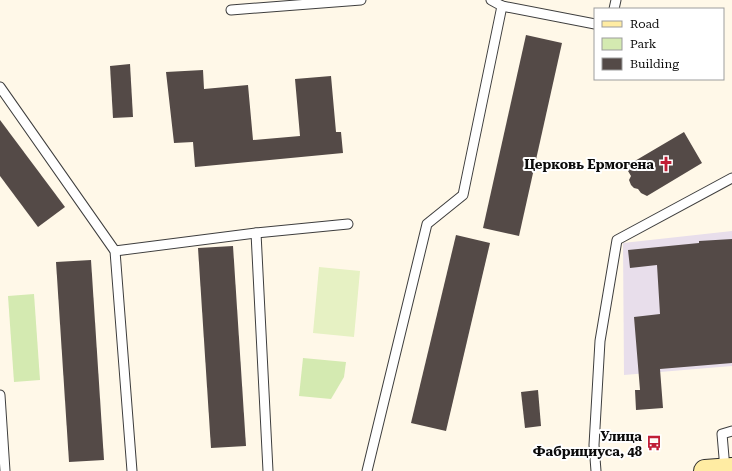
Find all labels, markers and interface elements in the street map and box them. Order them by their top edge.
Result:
legend [594,8,724,80]
text: Road [630,17,660,31]
text: Park [630,37,657,51]
text: Building [630,57,679,71]
church icon: Церковь Ермогена [657,155,675,173]
place label: Церковь Ермогена [524,157,654,172]
place label: Улица Фабрициуса, 48 [533,429,643,459]
bus stop icon: Улица Фабрициуса, 48 [645,434,663,452]

